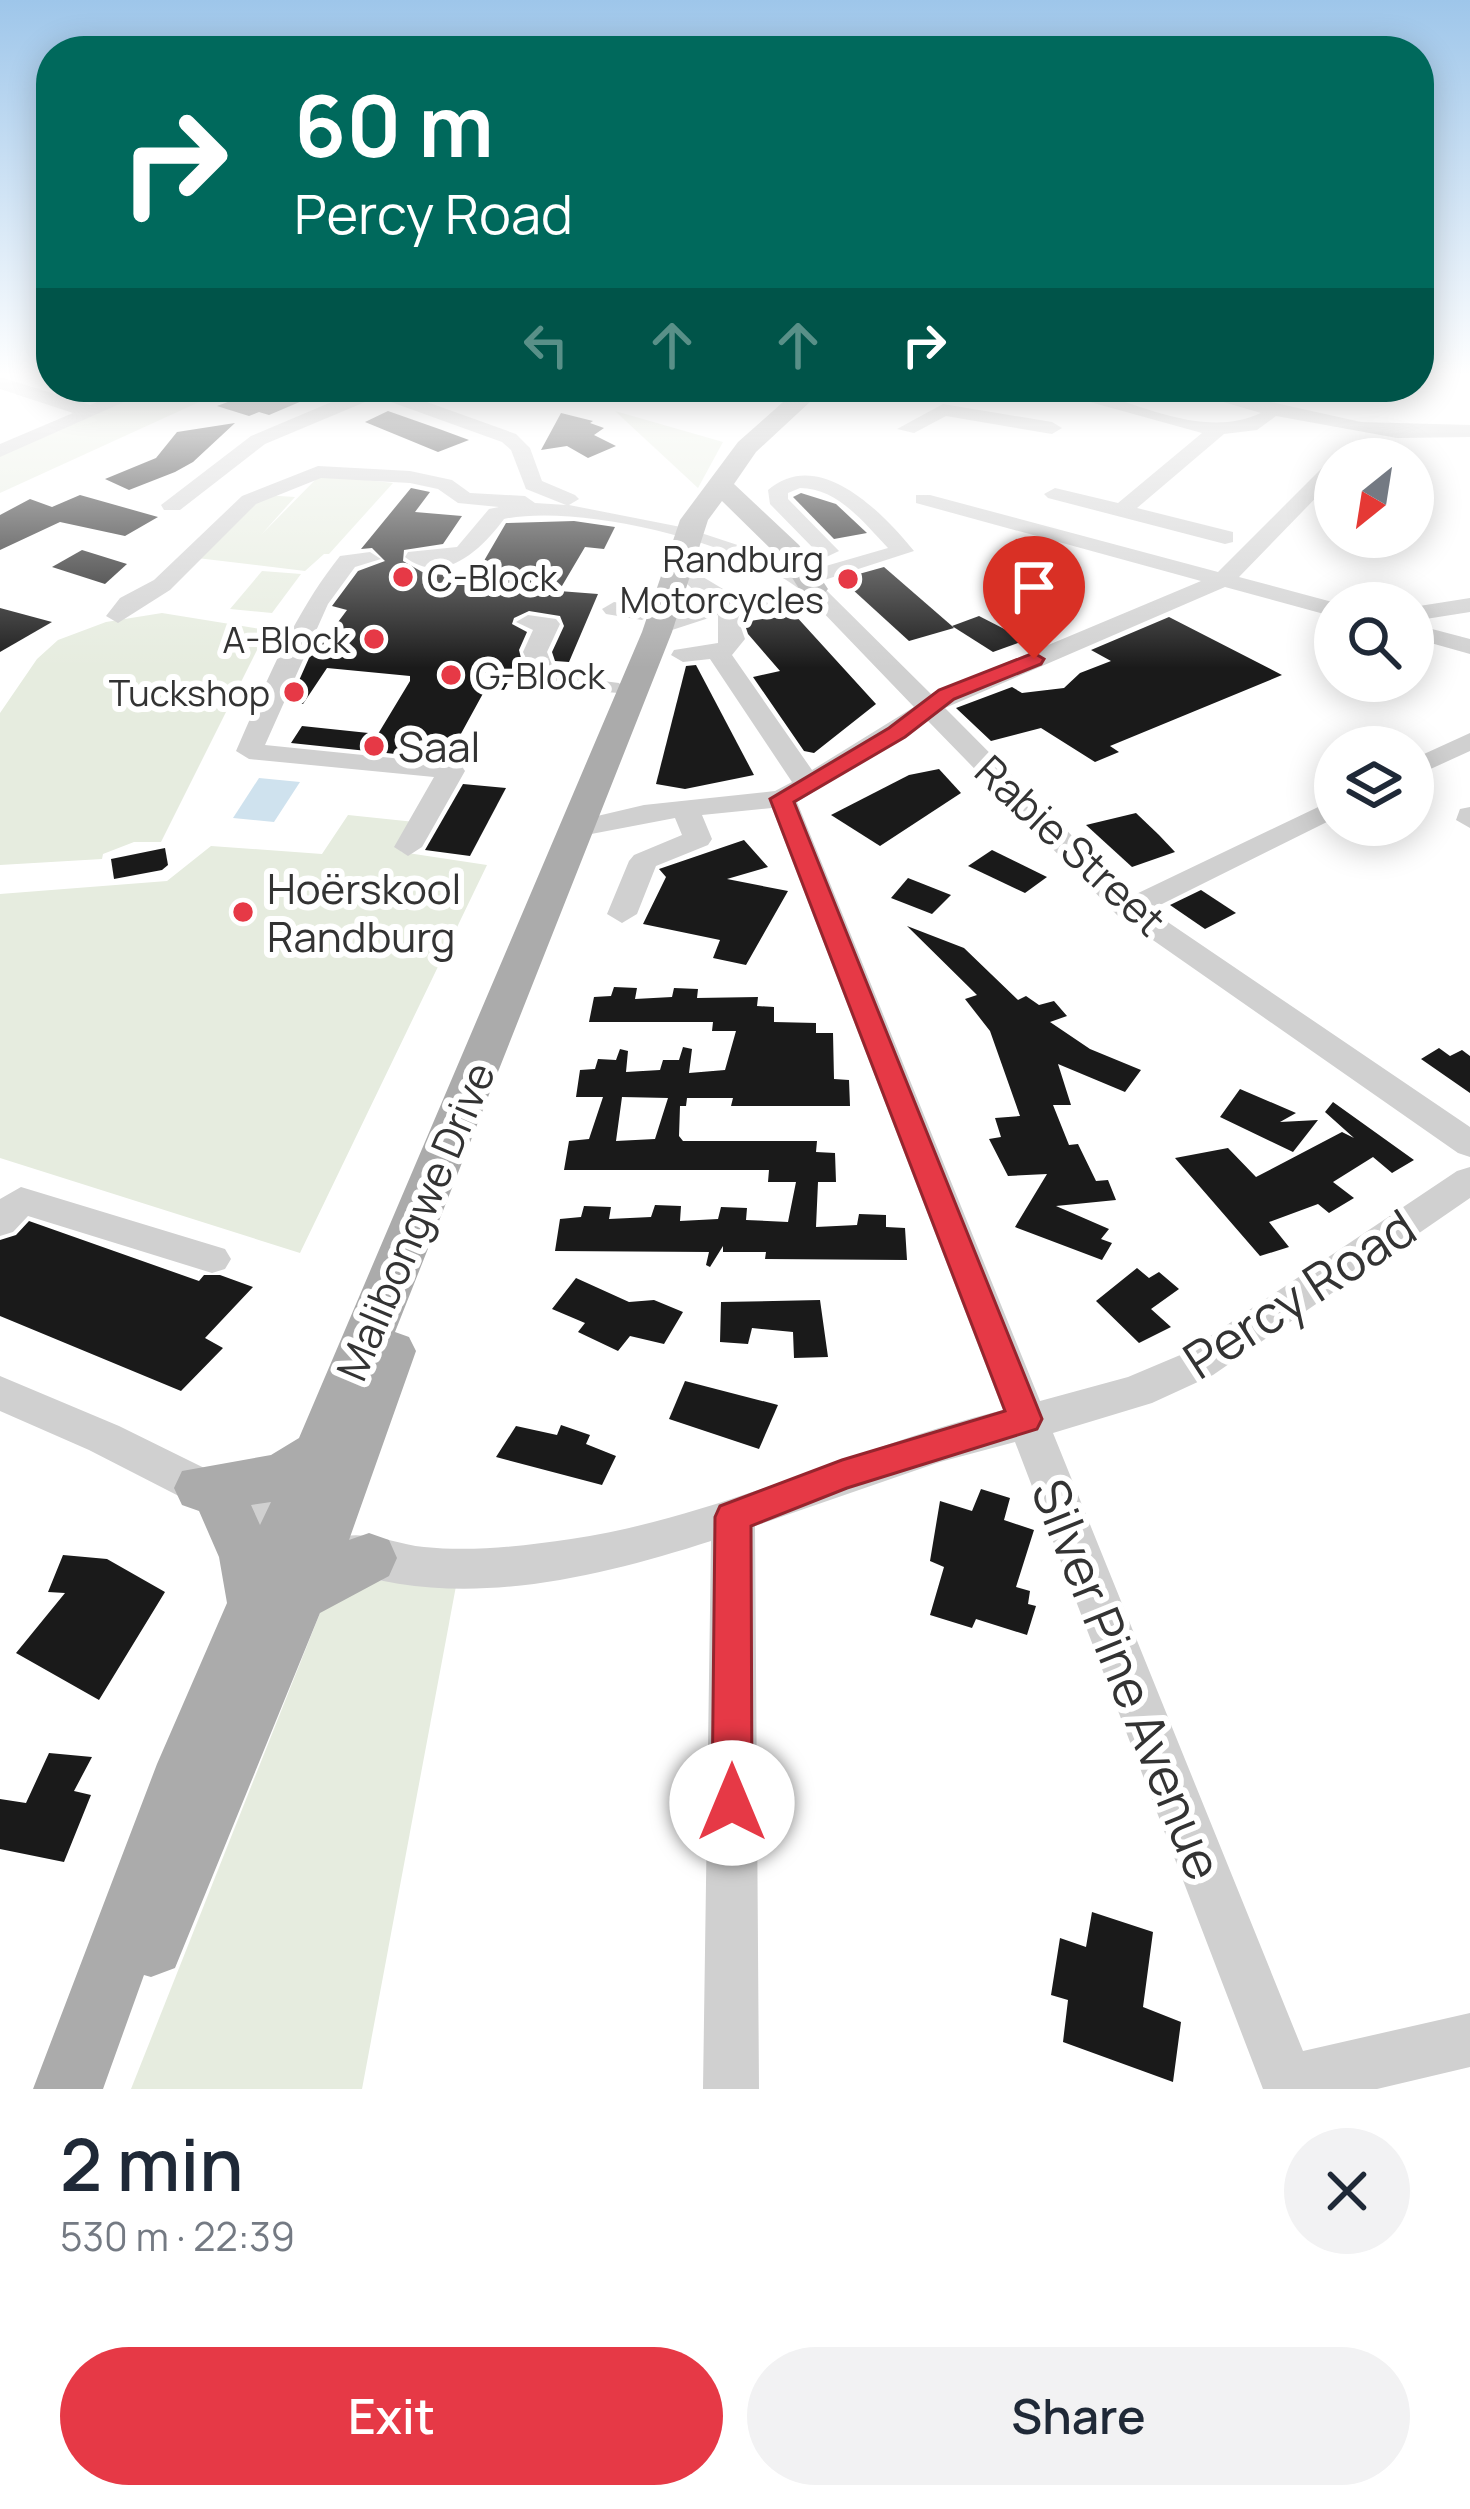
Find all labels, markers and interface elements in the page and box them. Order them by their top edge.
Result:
text: 60 m [294,67,494,182]
icon: right [96,84,252,240]
text: Percy Road [294,176,573,250]
icon: left [513,312,579,378]
icon: ahead [639,312,705,378]
icon: ahead [765,312,831,378]
icon: right [891,312,957,378]
north arrow [1314,438,1434,558]
map controls [1314,438,1434,846]
place label: Randburg Motorcycles [620,534,824,624]
pin [983,536,1085,659]
place label: C-Block [427,553,559,602]
icon: arrive [1001,554,1067,620]
marker: C-Block [390,564,416,590]
marker: Randburg Motorcycles [835,566,861,592]
button: search [1314,582,1434,702]
place label: A-Block [223,615,351,664]
marker: A-Block [361,626,387,652]
place label: G-Block [475,651,606,700]
marker: G-Block [438,662,464,688]
place label: Tuckshop [109,668,270,717]
marker: Tuckshop [281,679,307,705]
place label: Saal [398,717,480,775]
button: layers [1314,726,1434,846]
marker: Saal [361,733,387,759]
street label: Rabie Street [963,742,1179,948]
place label: Hoërskool Randburg [267,859,461,965]
marker: Hoërskool Randburg [230,899,256,925]
street label: Malibongwe Drive [322,1053,508,1389]
street label: Percy Road [1170,1192,1428,1394]
street label: Silver Pine Avenue [1016,1469,1240,1889]
position arrow [669,1740,795,1866]
text: 2 min [60,2114,244,2213]
button: close [1284,2128,1410,2254]
text: 530 m · 22:39 [60,2209,295,2263]
button: Exit [60,2347,723,2485]
button: Share [747,2347,1410,2485]

